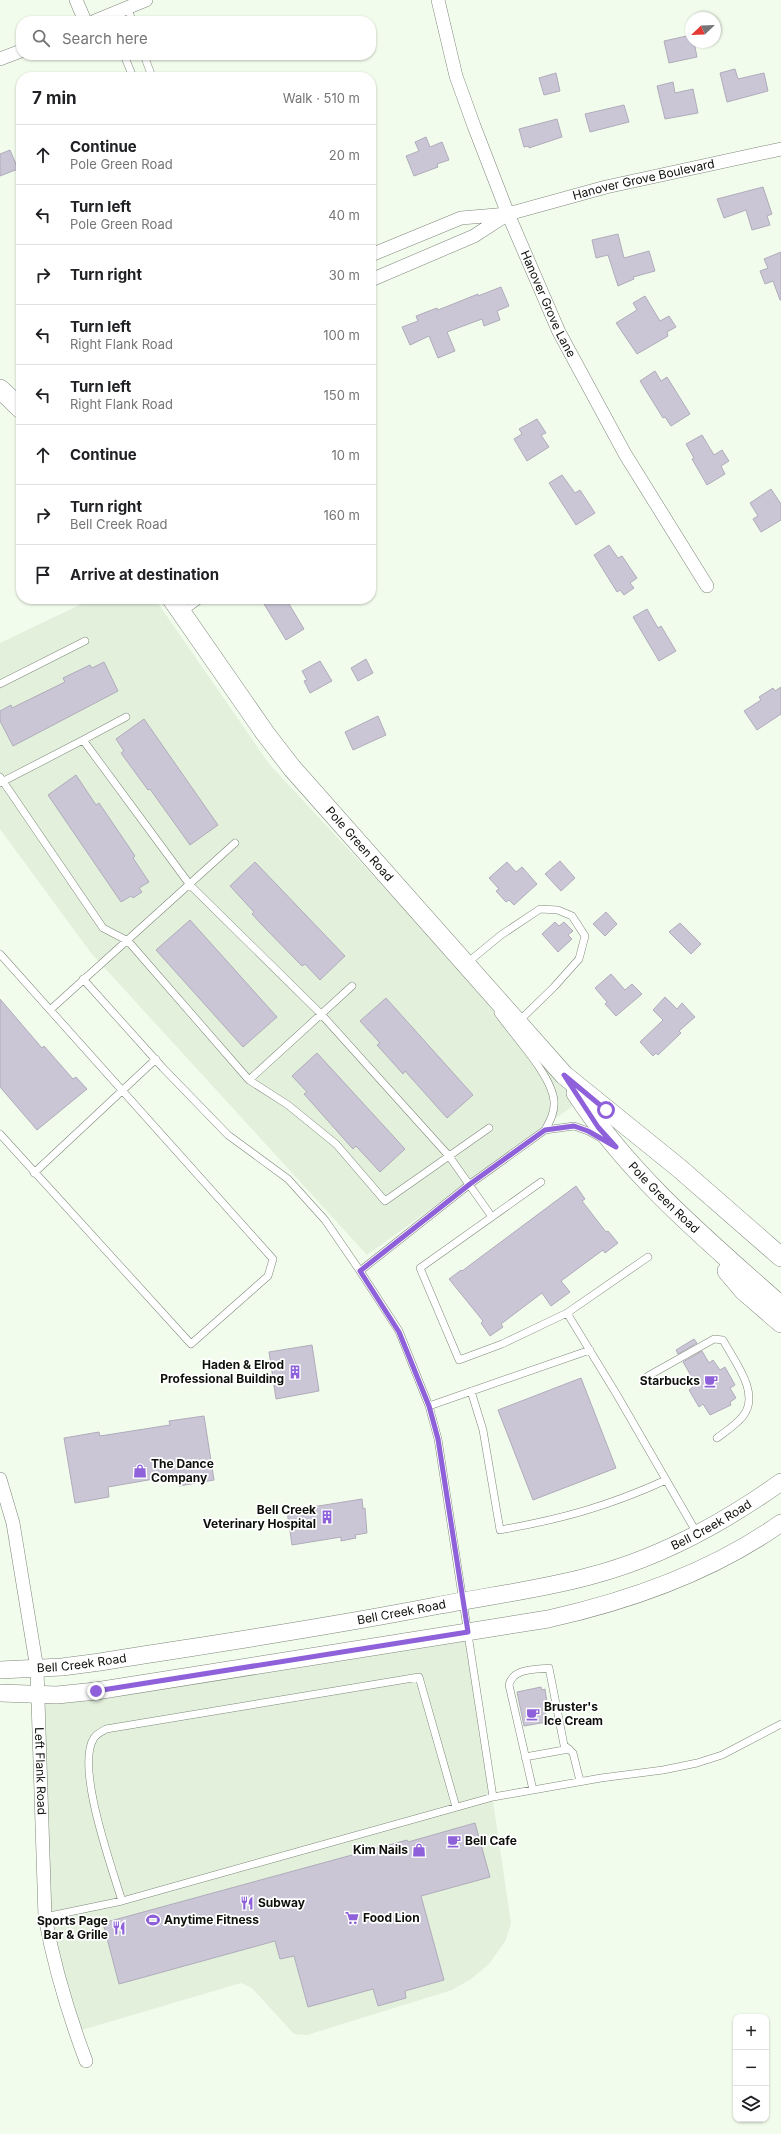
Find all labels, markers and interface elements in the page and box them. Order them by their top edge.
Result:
north arrow [685,12,721,48]
search box [16,16,376,60]
icon: search [30,27,52,49]
text: Search here [62,29,148,48]
text: 7 min [32,88,77,108]
text: Walk · 510 m [283,90,360,106]
text: Continue [70,137,137,156]
icon: ahead [32,144,54,166]
text: 20 m [329,147,360,163]
text: Pole Green Road [70,156,173,172]
street label: Hanover Grove Boulevard [571,156,716,203]
text: Turn left [70,197,131,216]
icon: left [32,204,54,226]
text: 40 m [328,207,360,223]
text: Pole Green Road [70,216,173,232]
street label: Hanover Grove Lane [518,248,579,360]
icon: right [32,264,54,286]
text: Turn right [70,265,142,284]
text: 30 m [329,267,360,283]
text: Turn left [70,317,131,336]
icon: left [32,324,54,346]
text: 100 m [323,327,360,343]
text: Right Flank Road [70,336,173,352]
text: Turn left [70,377,131,396]
icon: left [32,384,54,406]
text: 150 m [324,387,360,403]
text: Right Flank Road [70,396,173,412]
icon: ahead [32,444,54,466]
text: Continue [70,445,137,464]
text: 10 m [331,447,360,463]
text: Turn right [70,497,142,516]
icon: right [32,504,54,526]
text: 160 m [323,507,360,523]
text: Bell Creek Road [70,516,168,532]
icon: arrive [32,564,54,586]
text: Arrive at destination [70,565,219,584]
street label: Pole Green Road [323,803,397,884]
route start [597,1101,615,1119]
street label: Pole Green Road [626,1158,703,1236]
place label: Haden & Elrod Professional Building [160,1357,284,1386]
building icon: Haden & Elrod Professional Building [287,1364,303,1380]
place label: Starbucks [640,1373,700,1388]
cafe icon: Starbucks [703,1373,719,1389]
place label: The Dance Company [151,1456,214,1485]
shop icon: The Dance Company [132,1463,148,1479]
street label: Bell Creek Road [668,1496,754,1553]
place label: Bell Creek Veterinary Hospital [203,1502,316,1531]
building icon: Bell Creek Veterinary Hospital [319,1509,335,1525]
street label: Bell Creek Road [356,1596,447,1627]
street label: Bell Creek Road [37,1650,127,1675]
route end [87,1682,105,1700]
place label: Bruster's Ice Cream [544,1699,603,1728]
cafe icon: Bruster's Ice Cream [525,1706,541,1722]
street label: Left Flank Road [32,1727,50,1815]
cafe icon: Bell Cafe [446,1833,462,1849]
place label: Bell Cafe [465,1833,517,1848]
place label: Kim Nails [353,1842,408,1857]
shop icon: Kim Nails [411,1842,427,1858]
restaurant icon: Subway [239,1895,255,1911]
place label: Subway [258,1895,306,1910]
supermarket icon: Food Lion [344,1910,360,1926]
place label: Food Lion [363,1910,420,1925]
sports icon: Anytime Fitness [145,1912,161,1928]
place label: Anytime Fitness [164,1912,259,1927]
place label: Sports Page Bar & Grille [37,1913,108,1942]
restaurant icon: Sports Page Bar & Grille [111,1920,127,1936]
map controls [733,2014,769,2122]
button: + [733,2014,769,2050]
button: − [733,2050,769,2086]
button: layers [733,2086,769,2122]

